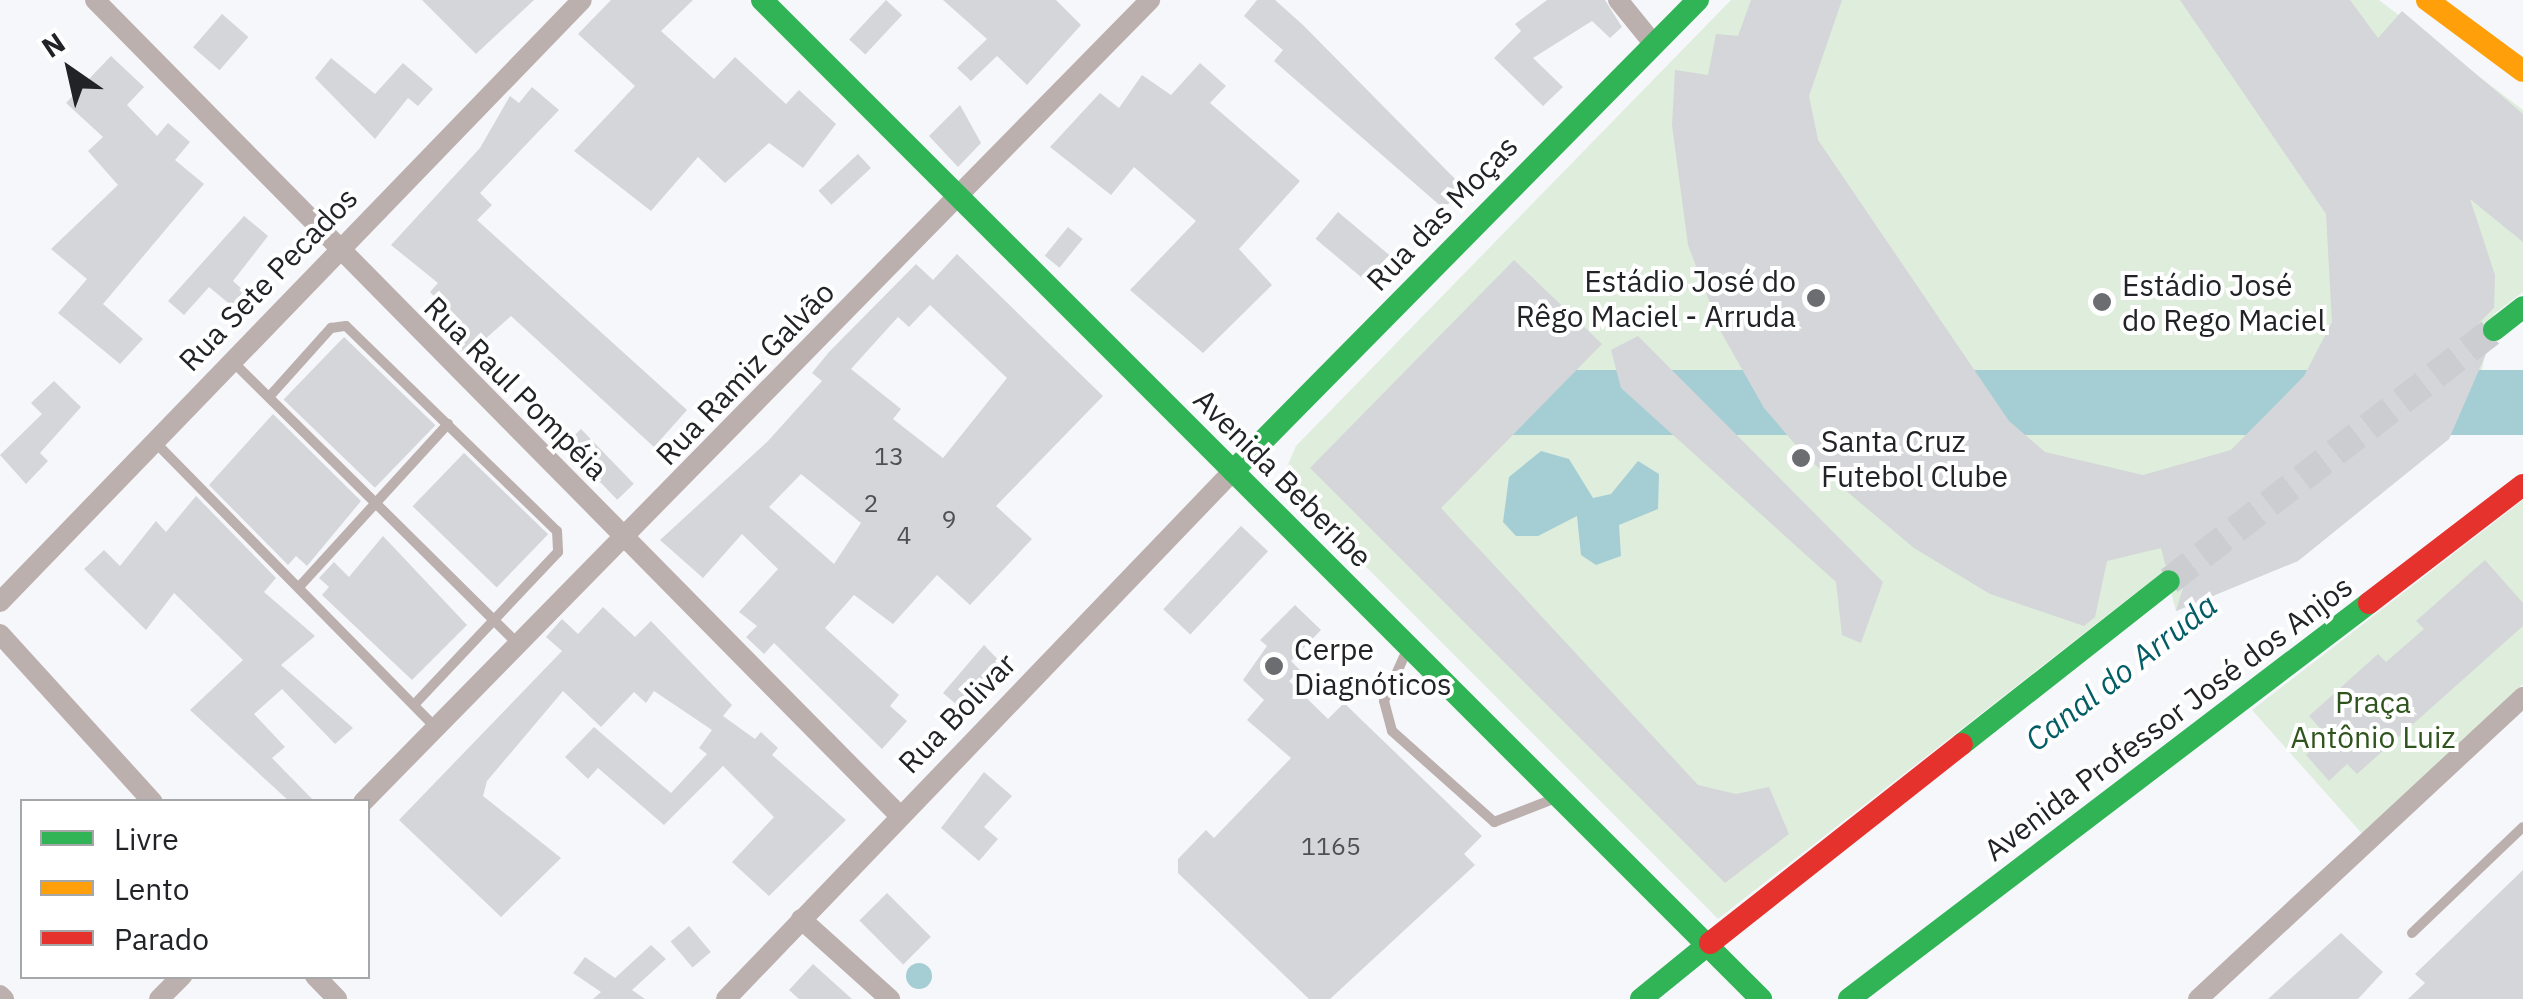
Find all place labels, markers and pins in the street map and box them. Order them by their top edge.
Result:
place label: Estádio José do Rêgo Maciel - Arruda [1516,263,1796,334]
place label: Estádio José do Rego Maciel [2122,267,2326,338]
marker: Estádio José do Rêgo Maciel - Arruda [1805,287,1827,309]
marker: Estádio José do Rego Maciel [2091,291,2113,313]
place label: Santa Cruz Futebol Clube [1821,423,2008,494]
marker: Santa Cruz Futebol Clube [1790,447,1812,469]
place label: Cerpe Diagnóticos [1294,631,1452,702]
marker: Cerpe Diagnóticos [1263,655,1285,677]

